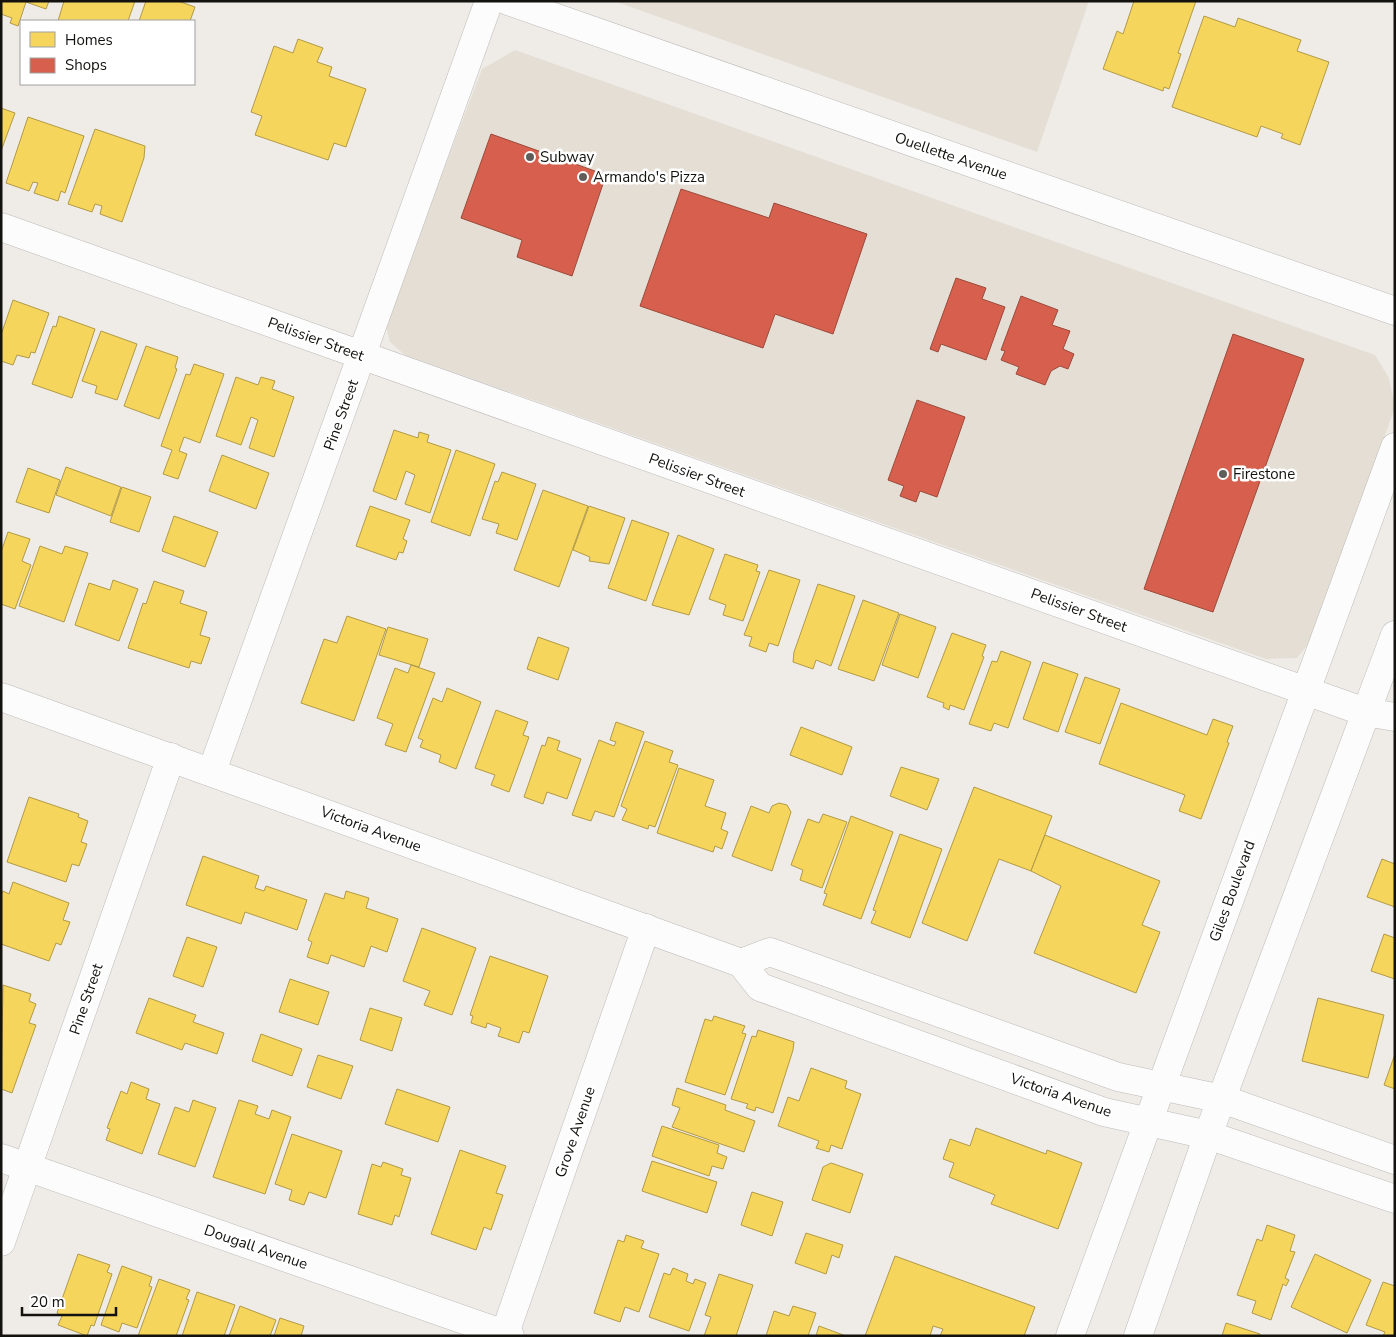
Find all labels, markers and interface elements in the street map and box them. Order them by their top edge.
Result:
legend [20,20,195,85]
text: Homes [65,30,113,50]
text: Shops [65,55,107,75]
street label: Ouellette Avenue [892,127,1010,185]
place label: Subway [540,147,595,167]
marker: Subway [524,151,536,163]
place label: Armando's Pizza [593,167,705,187]
marker: Armando's Pizza [577,171,589,183]
street label: Pelissier Street [265,312,368,366]
street label: Pine Street [319,376,363,453]
street label: Pelissier Street [646,448,749,502]
place label: Firestone [1233,464,1295,484]
marker: Firestone [1217,468,1229,480]
street label: Pelissier Street [1028,583,1131,637]
street label: Victoria Avenue [317,801,424,857]
street label: Giles Boulevard [1204,838,1260,944]
street label: Pine Street [64,960,108,1037]
street label: Victoria Avenue [1007,1068,1114,1122]
street label: Grove Avenue [550,1084,600,1180]
street label: Dougall Avenue [201,1220,311,1274]
scale bar [22,1284,116,1316]
text: 20 m [30,1292,65,1312]

